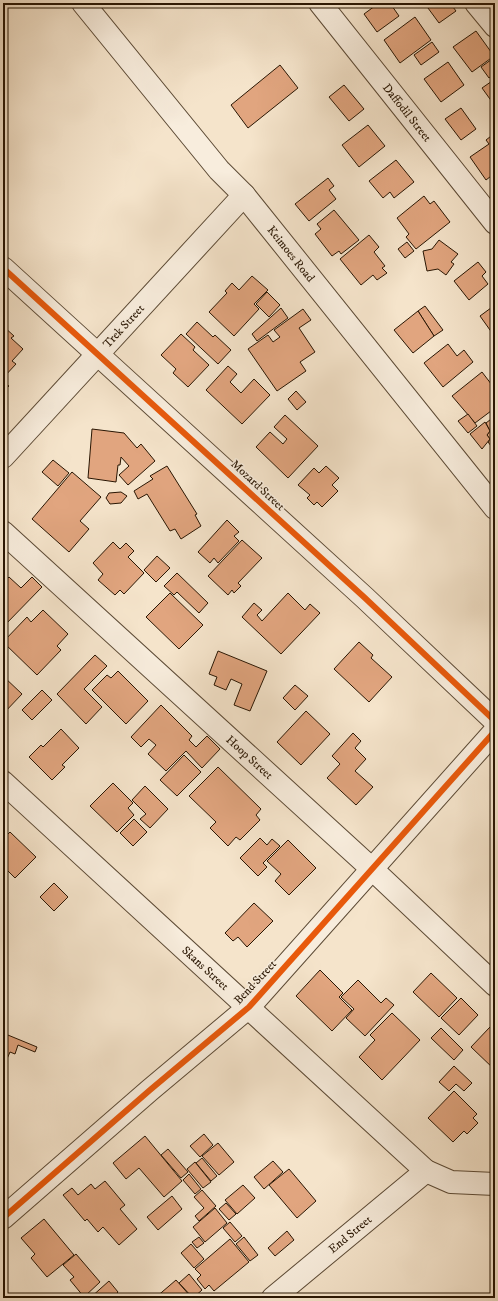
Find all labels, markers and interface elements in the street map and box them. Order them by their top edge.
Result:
street label: Daffodil Street [379,81,435,145]
street label: Keimoes Road [264,223,318,285]
street label: Trek Street [100,301,148,351]
street label: Mozard Street [228,457,288,514]
street label: Hoop Street [223,732,276,783]
street label: Skans Street [178,943,232,994]
street label: Bend Street [231,957,280,1008]
street label: End Street [326,1212,375,1257]

